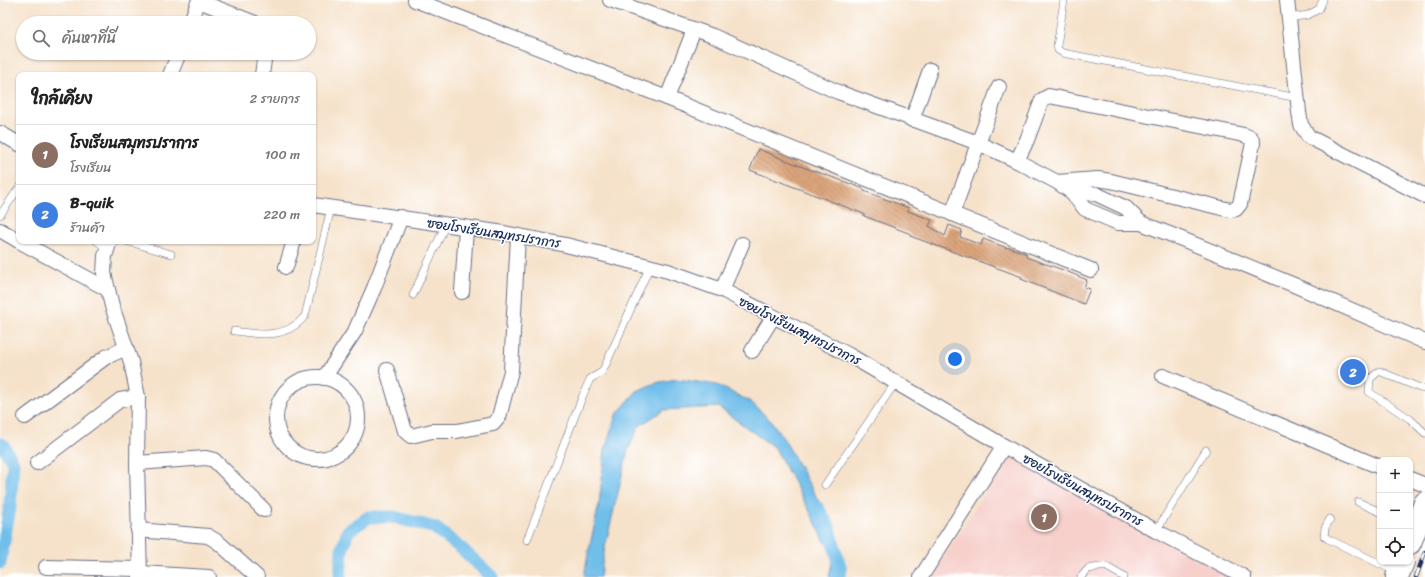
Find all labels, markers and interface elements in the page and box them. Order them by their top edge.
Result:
search box [16,16,316,60]
text: ค้นหาที่นี่ [62,25,116,51]
icon: search [30,27,52,49]
text: ใกล้เคียง [32,83,92,113]
text: 2 รายการ [250,87,300,110]
text: โรงเรียนสมุทรปราการ [70,130,199,156]
text: 1 [42,143,48,166]
text: 100 m [265,143,300,166]
text: โรงเรียน [70,156,112,179]
text: B-quik [70,190,114,216]
text: 2 [41,203,49,226]
text: 220 m [263,203,300,226]
street label: ซอยโรงเรียนสมุทรปราการ [426,211,564,255]
text: ร้านค้า [70,216,105,239]
street label: ซอยโรงเรียนสมุทรปราการ [735,290,866,372]
your location [945,349,965,369]
pin: 2 [1340,357,1366,387]
street label: ซอยโรงเรียนสมุทรปราการ [1018,447,1149,533]
map controls [1377,457,1413,565]
button: + [1377,457,1413,493]
button: − [1377,493,1413,529]
pin: 1 [1031,502,1057,532]
button: locate [1377,529,1413,565]

